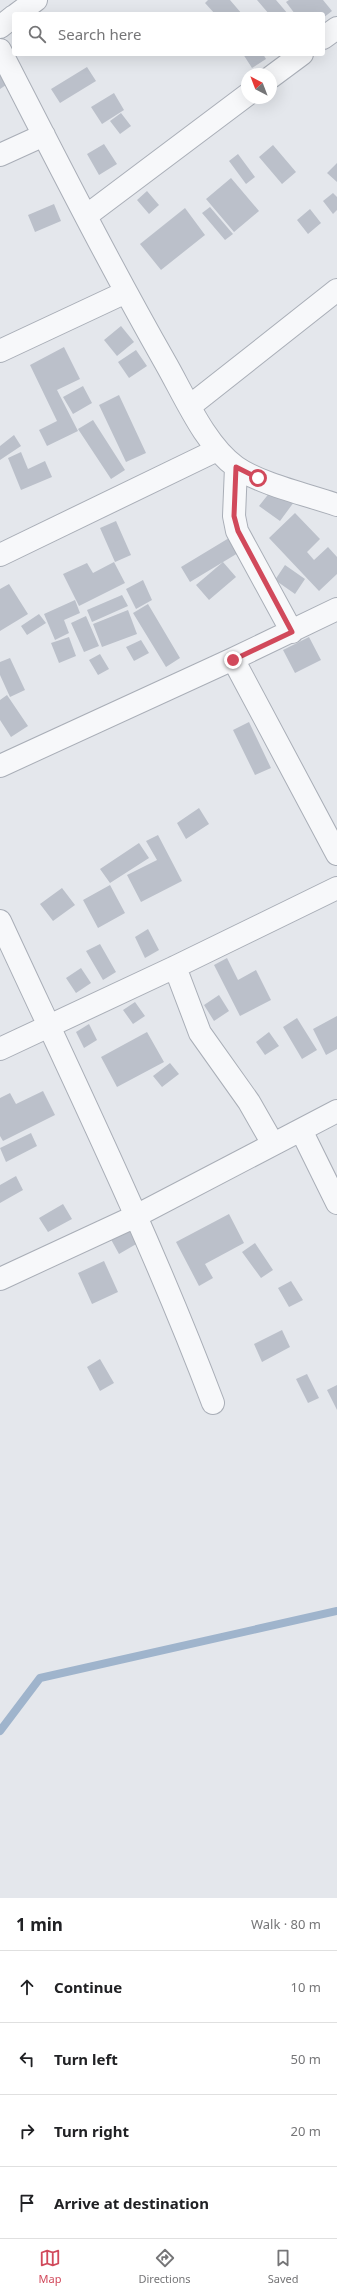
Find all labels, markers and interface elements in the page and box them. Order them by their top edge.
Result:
search box [12,12,325,56]
icon: search [26,23,48,45]
text: Search here [58,24,141,44]
north arrow [241,68,277,104]
route start [249,469,267,487]
route end [224,651,242,669]
text: 1 min [16,1913,63,1936]
text: Walk · 80 m [251,1915,321,1933]
icon: ahead [16,1976,38,1998]
text: Continue [54,1977,122,1997]
text: 10 m [291,1978,321,1996]
icon: left [16,2048,38,2070]
text: Turn left [54,2049,118,2069]
text: 50 m [291,2050,321,2068]
icon: right [16,2120,38,2142]
text: Turn right [54,2121,129,2141]
text: 20 m [291,2122,321,2140]
icon: arrive [16,2192,38,2214]
text: Arrive at destination [54,2193,209,2213]
tab: Map [39,2247,61,2286]
tab: Directions [138,2247,191,2286]
tab: Saved [268,2247,298,2286]

